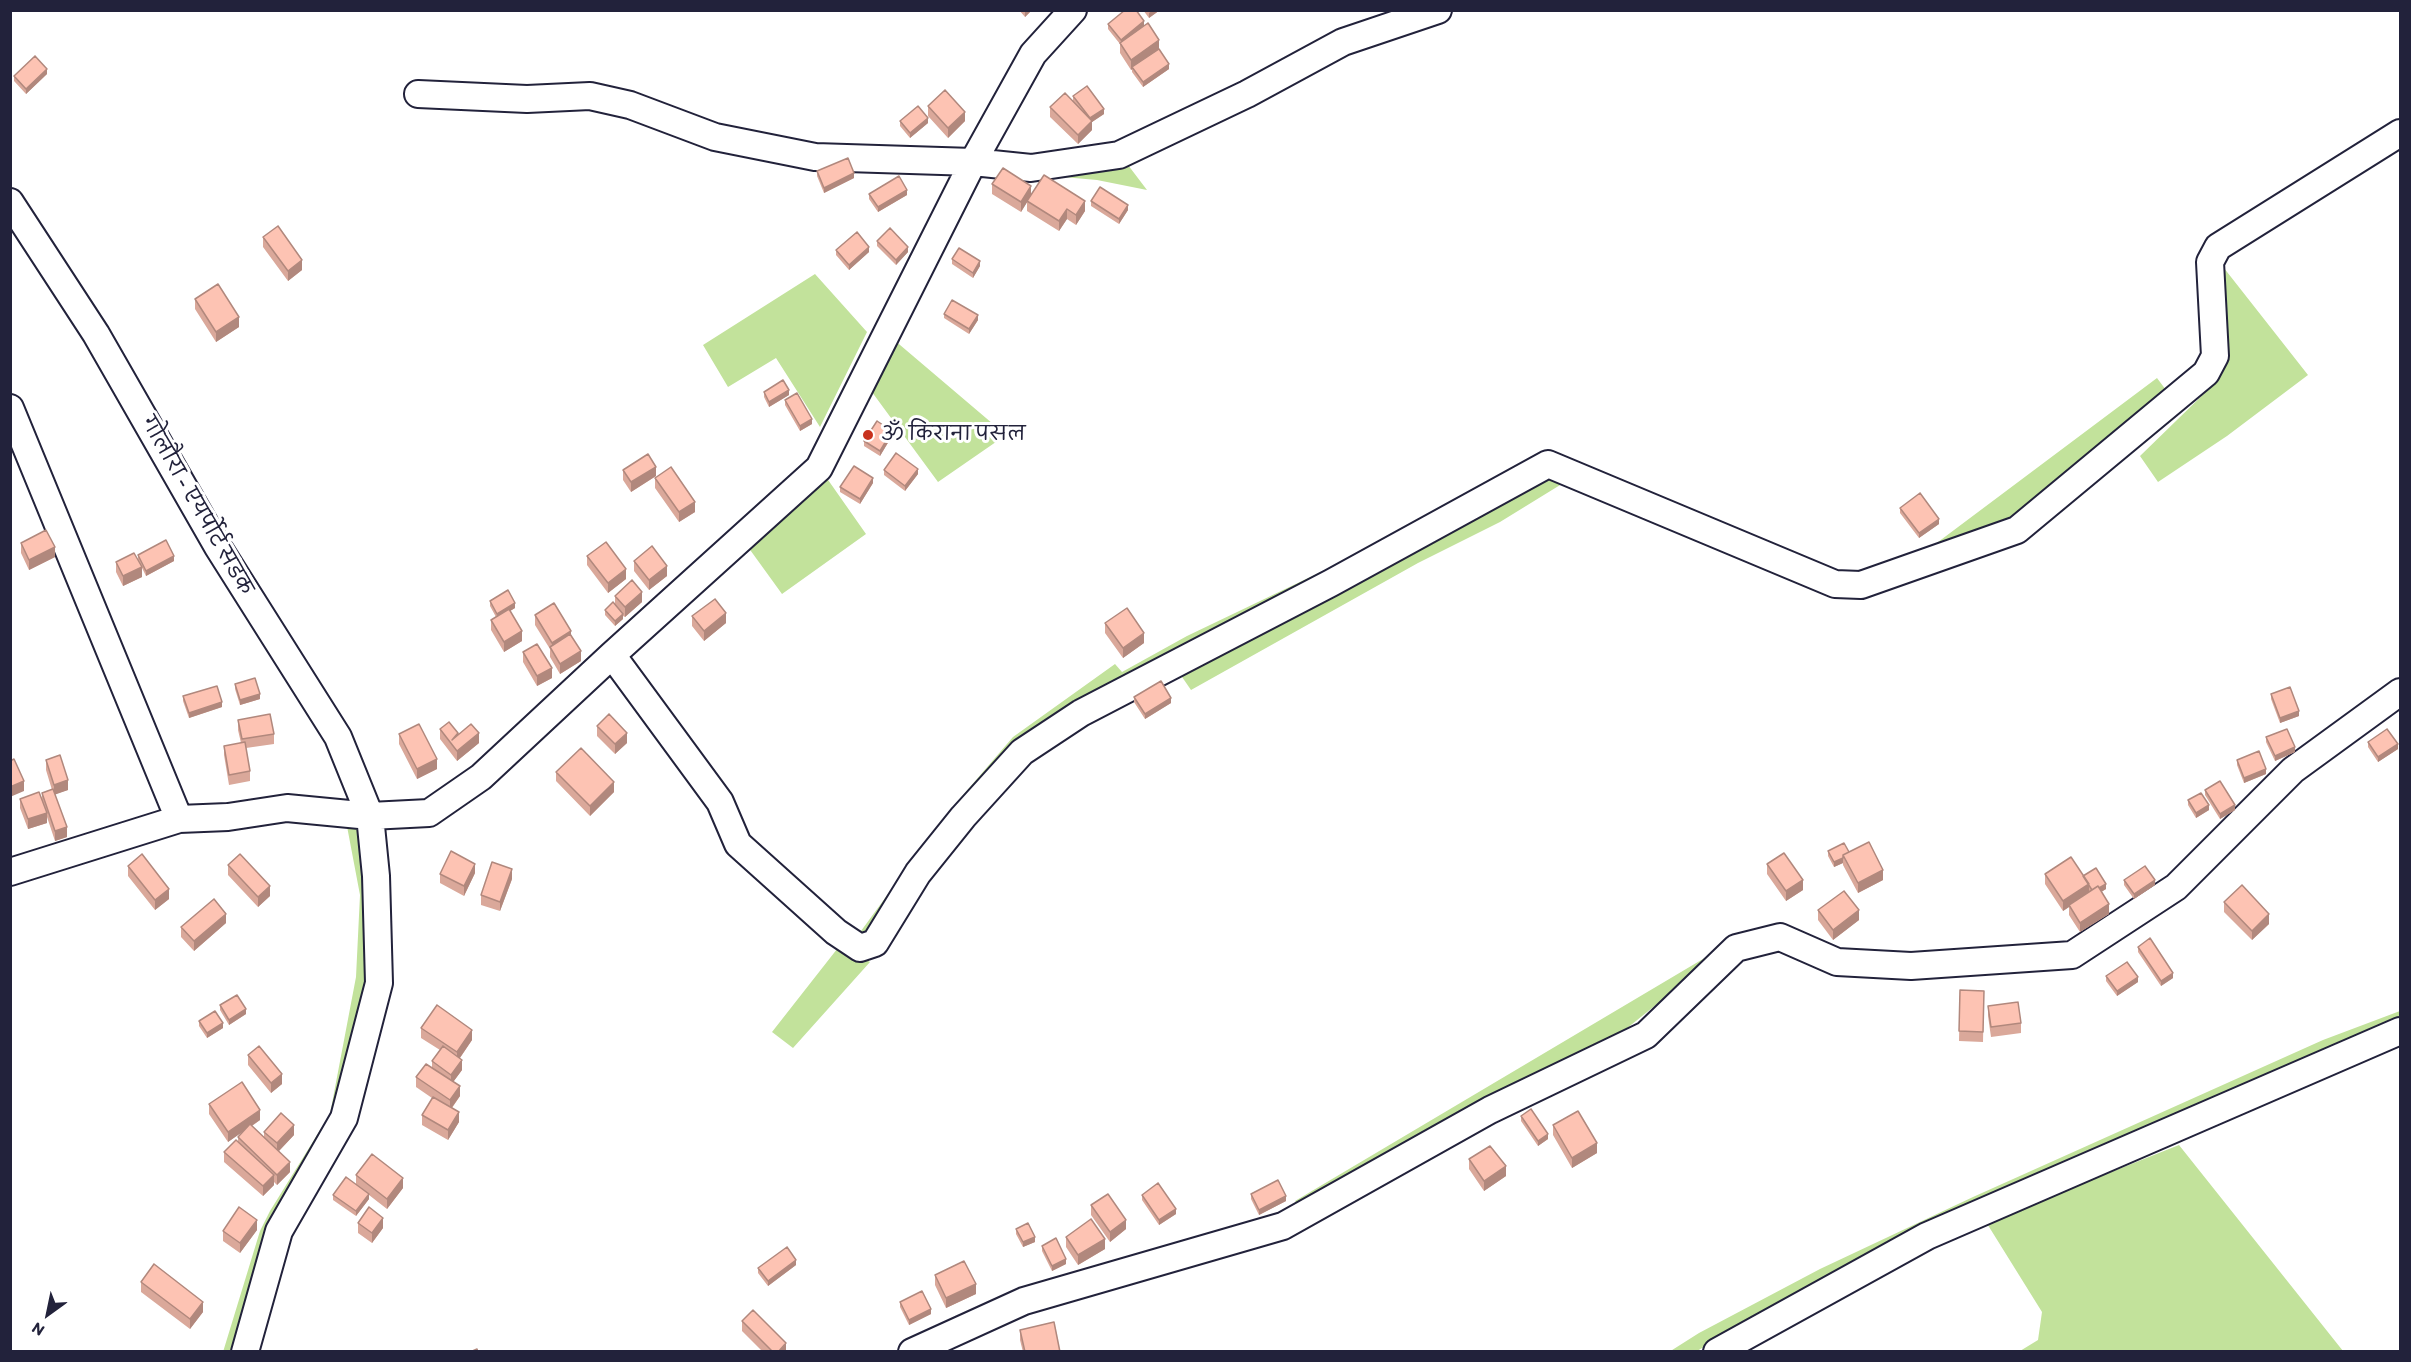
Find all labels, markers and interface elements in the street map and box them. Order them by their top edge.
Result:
street label: गोलौरा - एयर्पोर्ट सडक [135,413,257,599]
place label: ॐ किराना पसल [880,423,1026,447]
marker: ॐ किराना पसल [861,428,875,442]
north arrow [18,1284,78,1344]
text: N [28,1319,48,1340]

